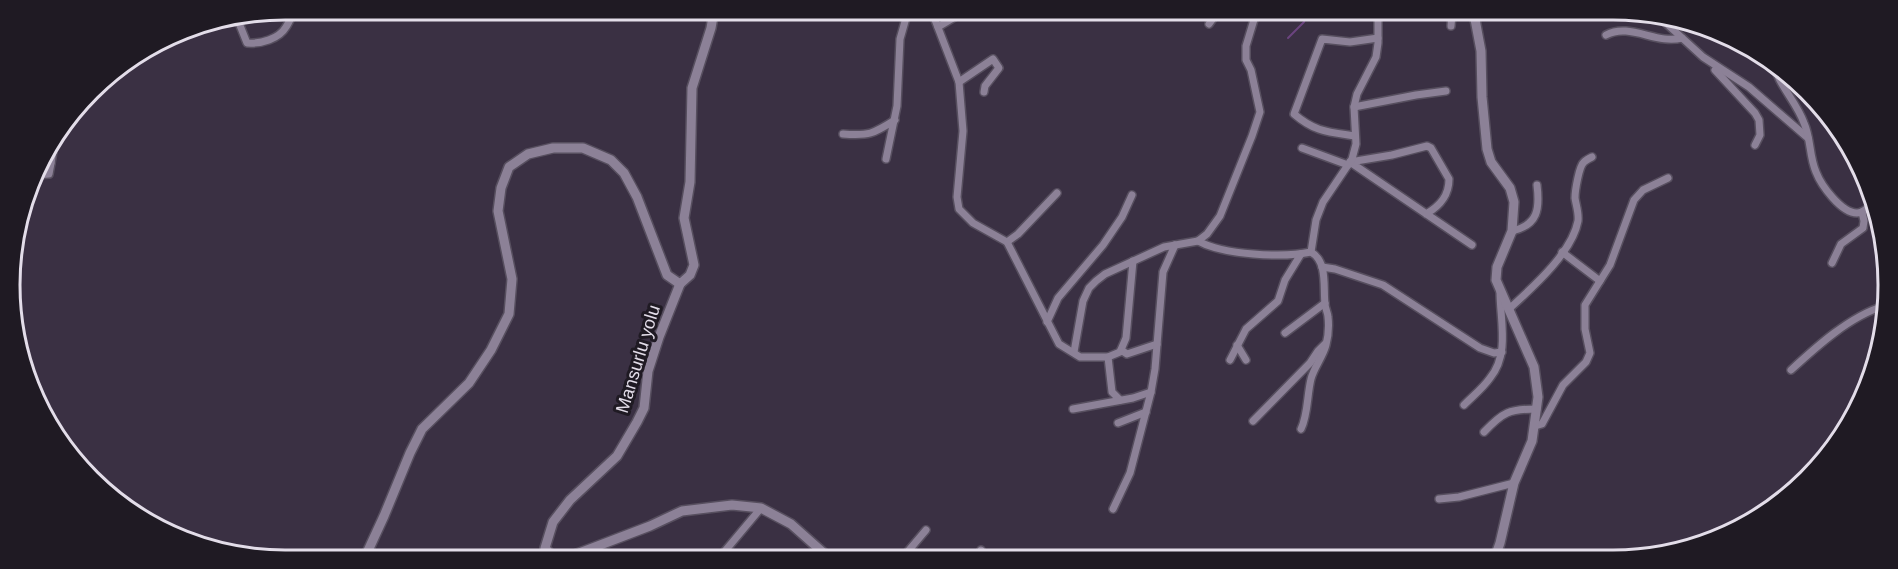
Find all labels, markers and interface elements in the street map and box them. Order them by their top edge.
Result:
street label: Mansurlu yolu [612,302,664,416]

